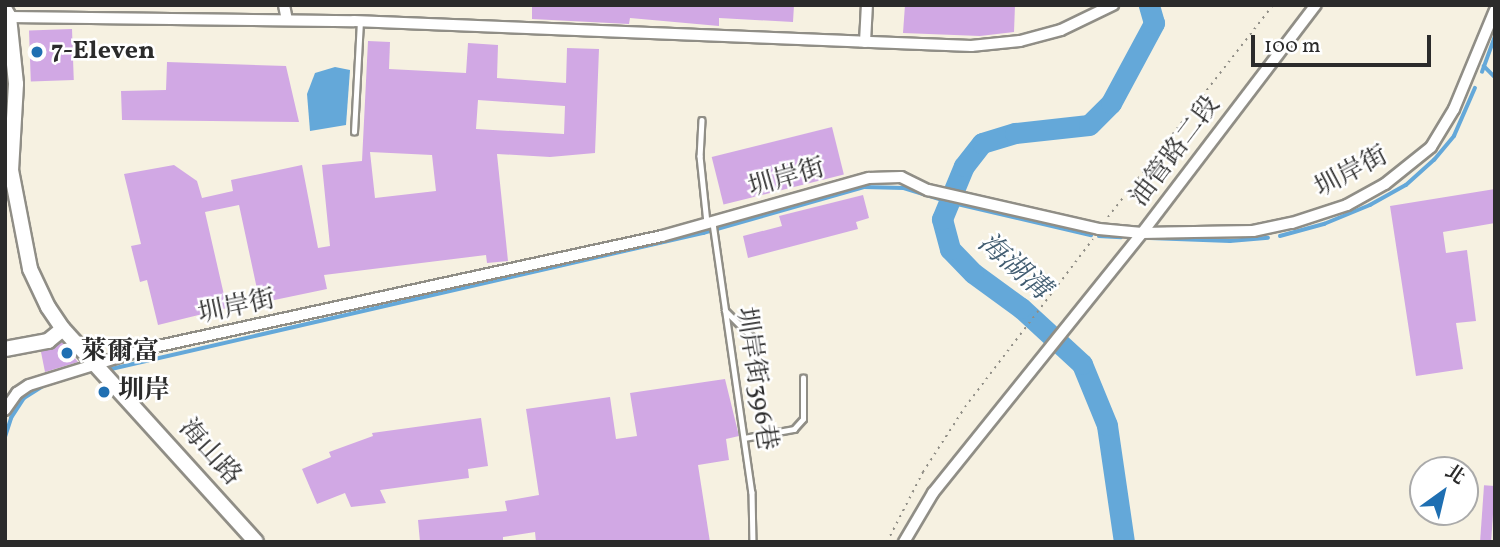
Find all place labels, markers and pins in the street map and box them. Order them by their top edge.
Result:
place label: 7-Eleven [51,36,155,68]
marker: 7-Eleven [29,44,45,60]
place label: 萊爾富 [81,337,159,369]
marker: 萊爾富 [59,345,75,361]
place label: 圳岸 [118,376,170,408]
marker: 圳岸 [96,384,112,400]

